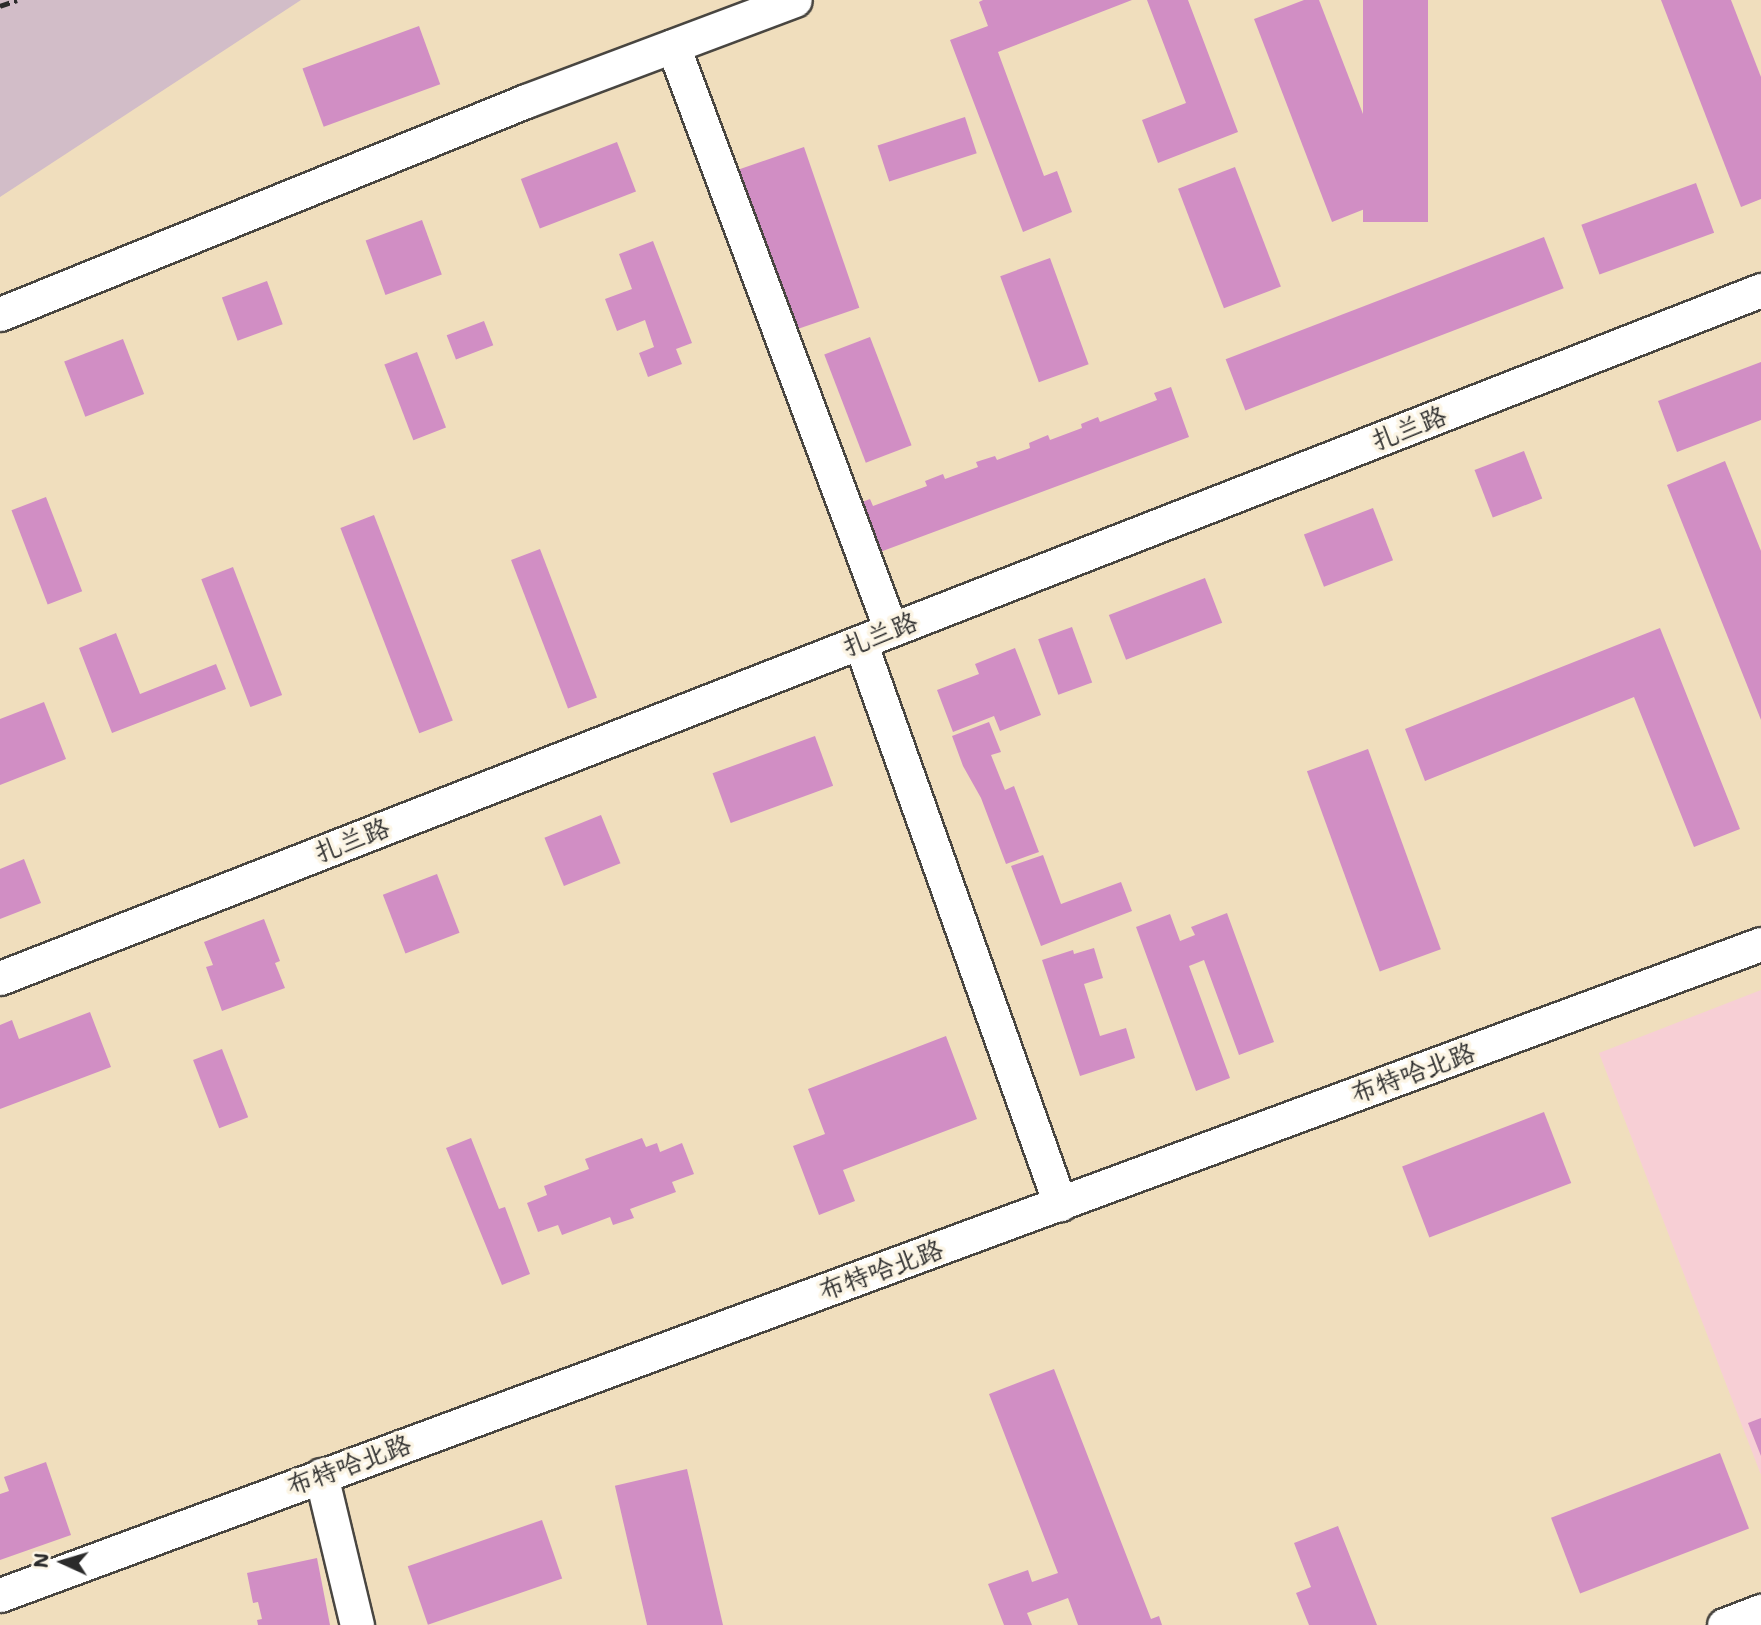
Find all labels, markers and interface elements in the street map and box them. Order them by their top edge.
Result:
street label: 扎兰路 [1367,399,1451,457]
street label: 扎兰路 [838,605,922,663]
street label: 扎兰路 [310,811,394,869]
street label: 布特哈北路 [1347,1036,1479,1110]
street label: 布特哈北路 [815,1233,947,1307]
street label: 布特哈北路 [283,1428,415,1502]
north arrow [28,1527,98,1597]
text: N [29,1552,55,1569]

